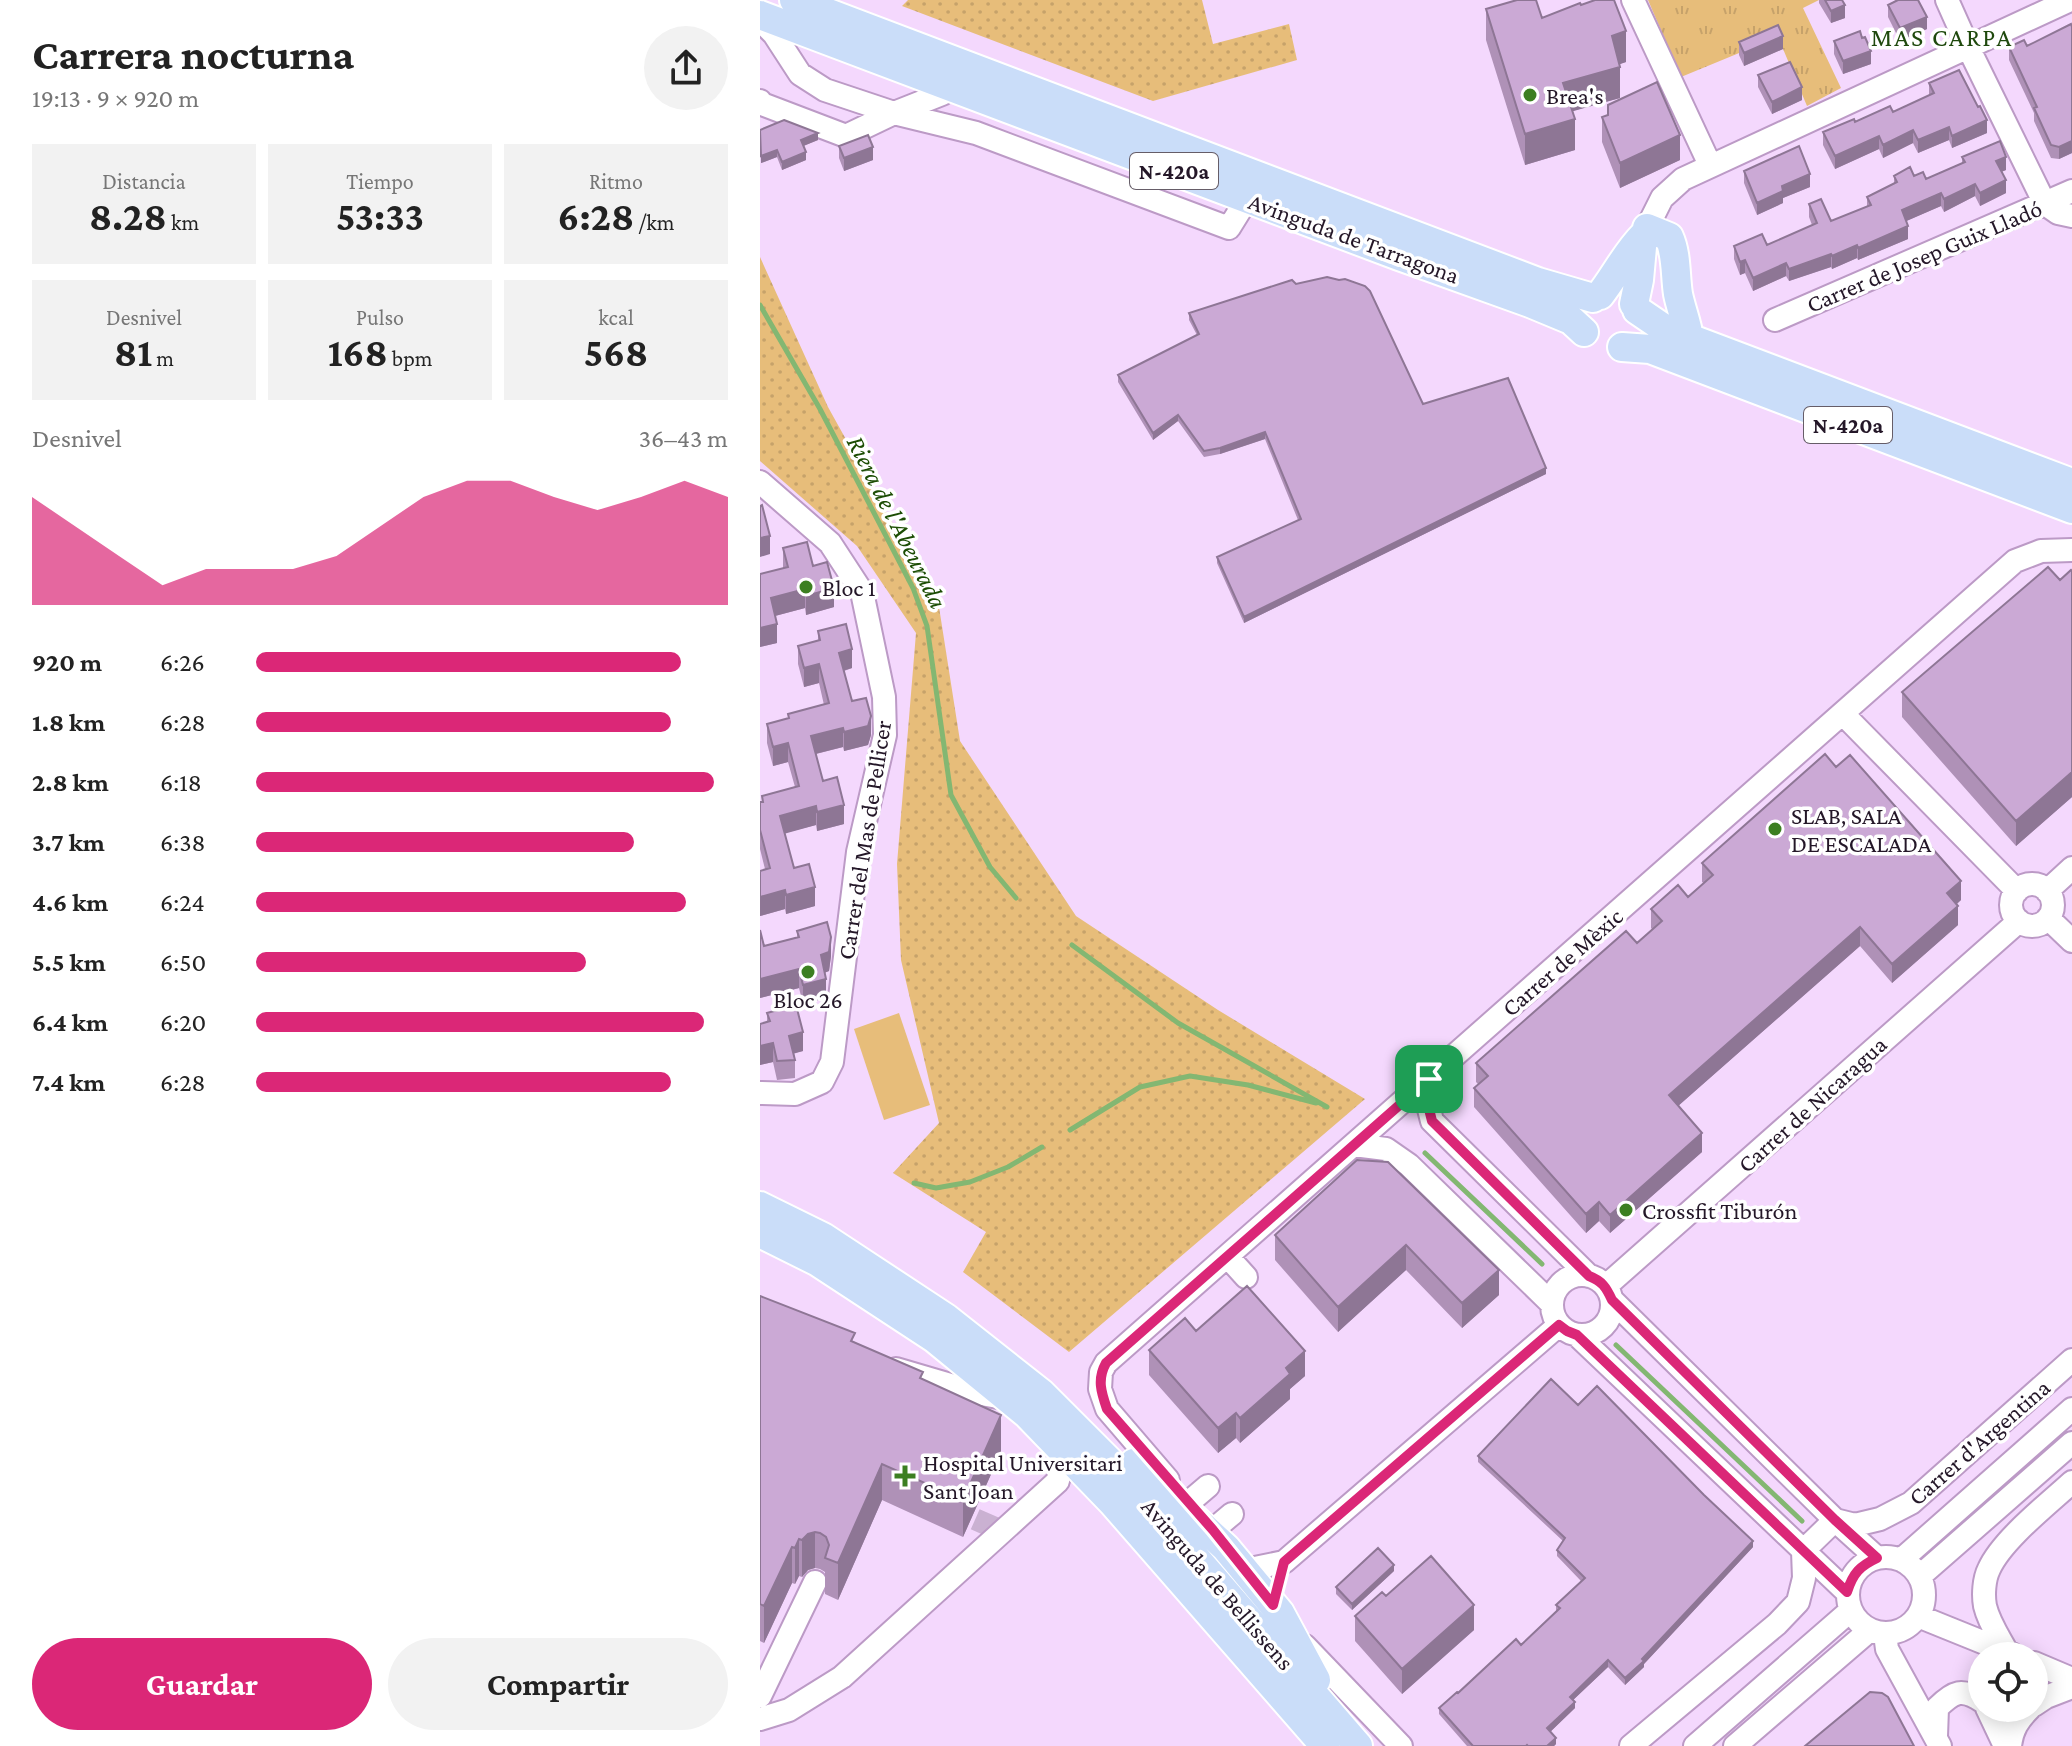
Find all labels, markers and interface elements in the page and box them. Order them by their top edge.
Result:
district label: MAS CARPA [1871,23,2013,52]
button: share [644,26,728,110]
text: Carrera nocturna [32,30,354,78]
place label: Brea's [1546,82,1604,109]
text: 19:13 · 9 × 920 m [32,84,199,113]
marker: Brea's [1521,86,1539,104]
road number: N-420a [1130,153,1218,189]
text: Distancia [102,169,186,194]
text: Tiempo [346,169,414,194]
text: Ritmo [589,169,643,194]
street label: Avinguda de Tarragona [1245,187,1463,289]
text: 8.28 [89,194,167,239]
text: 53:33 [336,194,424,239]
text: 6:28 [558,194,634,239]
street label: Carrer de Josep Guix Lladó [1802,194,2046,318]
text: km [167,210,199,235]
text: /km [634,210,674,235]
text: Desnivel [106,305,182,330]
text: Pulso [356,305,404,330]
text: kcal [598,305,634,330]
text: 81 [114,330,152,375]
text: 168 [328,330,388,375]
text: 568 [584,330,648,375]
text: m [152,346,174,371]
text: bpm [388,346,432,371]
road number: N-420a [1804,407,1892,443]
text: Desnivel [32,424,122,453]
text: 36–43 m [639,424,728,453]
water label: Riera de l'Abeurada [841,431,953,613]
place label: Bloc 1 [822,574,876,601]
marker: Bloc 1 [797,578,815,596]
text: 920 m [32,648,102,677]
text: 6:26 [160,648,205,677]
text: 1.8 km [32,708,105,737]
text: 6:28 [160,708,206,737]
street label: Carrer del Mas de Pellicer [832,718,896,962]
text: 2.8 km [32,768,109,797]
text: 6:18 [160,768,202,797]
place label: SLAB, SALA DE ESCALADA [1791,802,1932,857]
marker: SLAB, SALA DE ESCALADA [1766,820,1784,838]
text: 3.7 km [32,828,105,857]
text: 6:38 [160,828,205,857]
text: 4.6 km [32,888,108,917]
text: 6:24 [160,888,205,917]
street label: Carrer de Mèxic [1496,902,1628,1022]
text: 5.5 km [32,948,106,977]
text: 6:50 [160,948,206,977]
marker: Bloc 26 [799,963,817,981]
place label: Bloc 26 [773,986,843,1013]
text: 6.4 km [32,1008,108,1037]
text: 6:20 [160,1008,206,1037]
street label: Carrer de Nicaragua [1732,1030,1892,1178]
pin [1395,1045,1463,1113]
icon: arrive [1407,1057,1451,1101]
text: 7.4 km [32,1068,105,1097]
text: 6:28 [160,1068,206,1097]
place label: Crossfit Tiburón [1642,1197,1798,1224]
marker: Crossfit Tiburón [1617,1201,1635,1219]
street label: Carrer d'Argentina [1903,1373,2055,1511]
place label: Hospital Universitari Sant Joan [923,1449,1123,1504]
marker: Hospital Universitari Sant Joan [894,1465,916,1487]
street label: Avinguda de Bellissens [1136,1493,1300,1675]
button: Guardar [32,1638,372,1730]
button: Compartir [388,1638,728,1730]
map controls [1968,1642,2048,1722]
button: locate [1968,1642,2048,1722]

